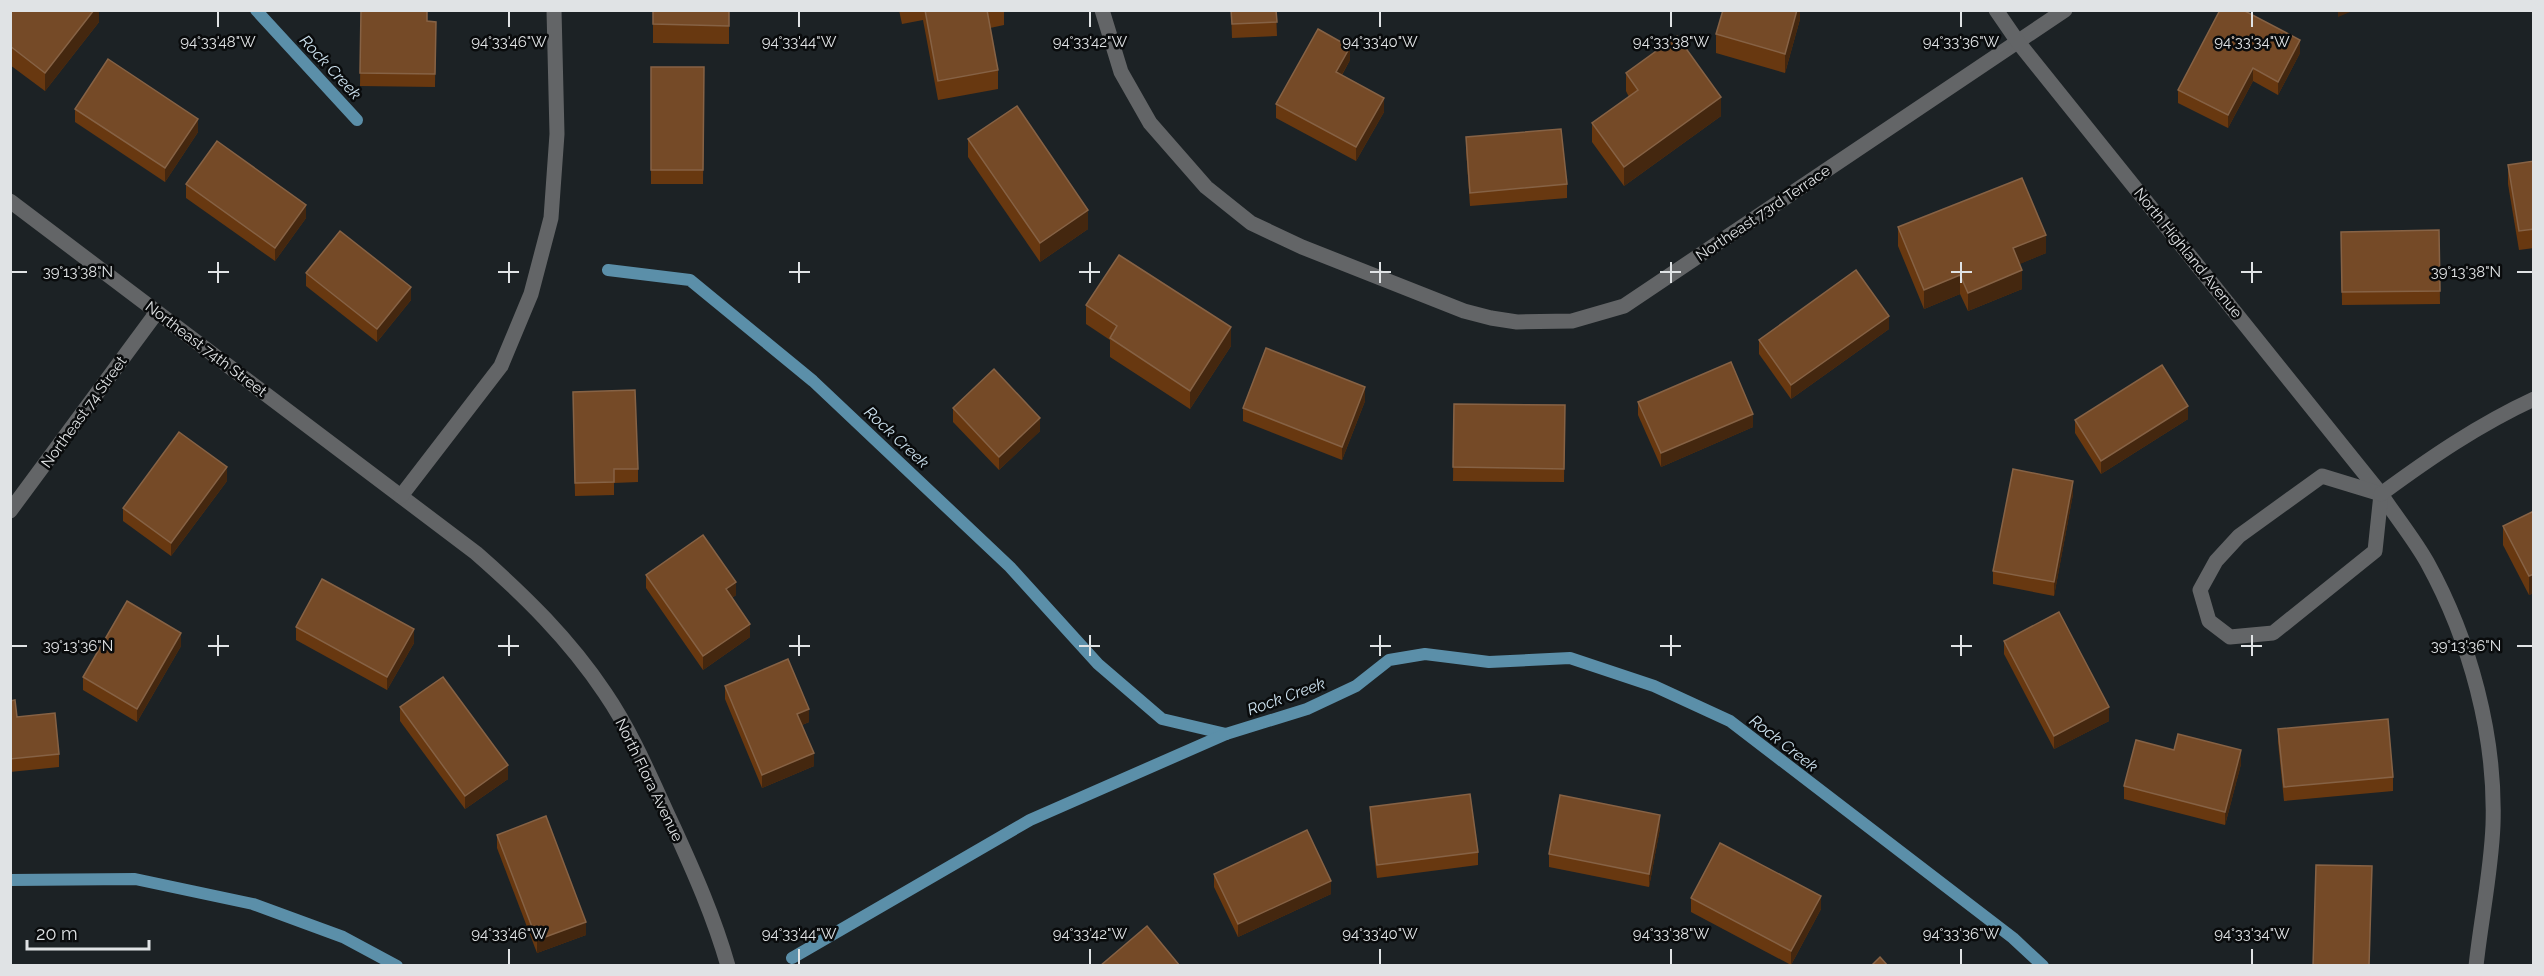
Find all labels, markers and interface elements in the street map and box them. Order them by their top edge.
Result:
water label: Rock Creek [296,31,366,104]
text: 94°33'48"W [180,33,256,51]
text: 94°33'46"W [471,33,547,51]
text: 94°33'44"W [762,33,837,51]
text: 94°33'42"W [1053,33,1127,51]
text: 94°33'40"W [1342,33,1418,51]
text: 94°33'38"W [1633,33,1709,51]
text: 94°33'36"W [1923,33,2000,51]
text: 94°33'34"W [2214,33,2290,51]
street label: Northeast 73rd Terrace [1692,161,1834,265]
street label: North Highland Avenue [2130,184,2246,322]
text: 39°13'38"N [43,263,113,281]
text: 39°13'38"N [2431,263,2501,281]
street label: Northeast 74th Street [142,298,270,400]
street label: Northeast 74 Street [38,353,130,471]
water label: Rock Creek [860,403,933,472]
text: 39°13'36"N [43,637,113,655]
text: 39°13'36"N [2431,637,2501,655]
water label: Rock Creek [1245,673,1328,719]
water label: Rock Creek [1746,711,1822,776]
street label: North Flora Avenue [611,716,687,845]
scale bar [27,913,148,951]
text: 20 m [36,923,78,944]
text: 94°33'46"W [471,925,547,943]
text: 94°33'44"W [762,925,837,943]
text: 94°33'42"W [1053,925,1127,943]
text: 94°33'40"W [1342,925,1418,943]
text: 94°33'38"W [1633,925,1709,943]
text: 94°33'36"W [1923,925,2000,943]
text: 94°33'34"W [2214,925,2290,943]

